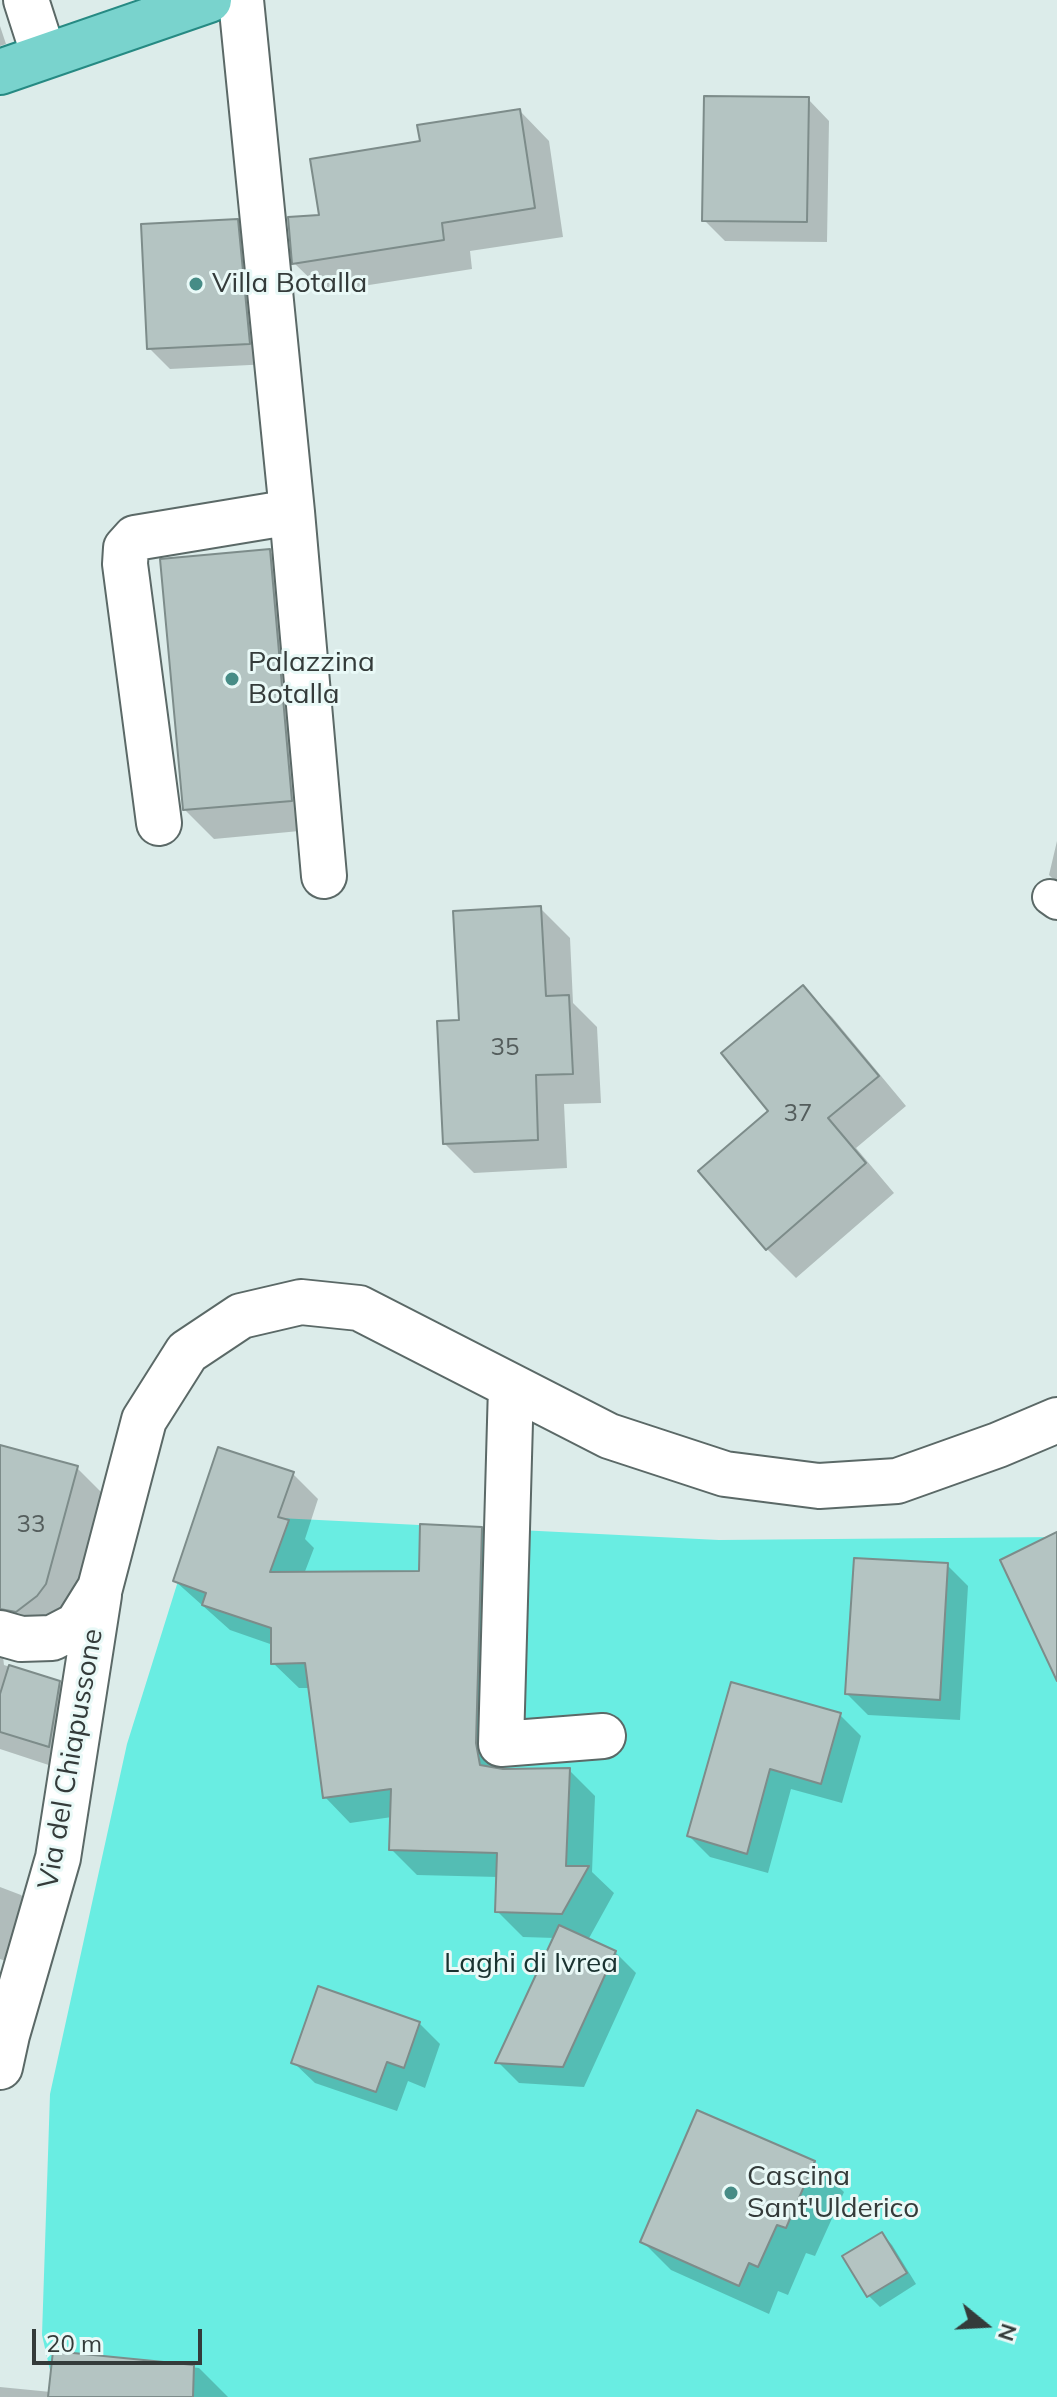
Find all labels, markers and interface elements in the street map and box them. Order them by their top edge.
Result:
place label: Villa Botalla [212,267,367,301]
marker: Villa Botalla [187,275,205,293]
place label: Palazzina Botalla [248,646,375,712]
marker: Palazzina Botalla [223,670,241,688]
house number: 35 [491,1034,519,1062]
house number: 37 [784,1100,812,1128]
house number: 33 [17,1511,45,1539]
street label: Via del Chiapussone [32,1626,110,1892]
park label: Laghi di Ivrea [444,1947,618,1981]
place label: Cascina Sant'Ulderico [747,2160,919,2226]
marker: Cascina Sant'Ulderico [722,2184,740,2202]
north arrow [945,2285,1025,2365]
scale bar [36,2313,206,2363]
text: N [992,2320,1024,2345]
text: 20 m [46,2328,102,2358]

